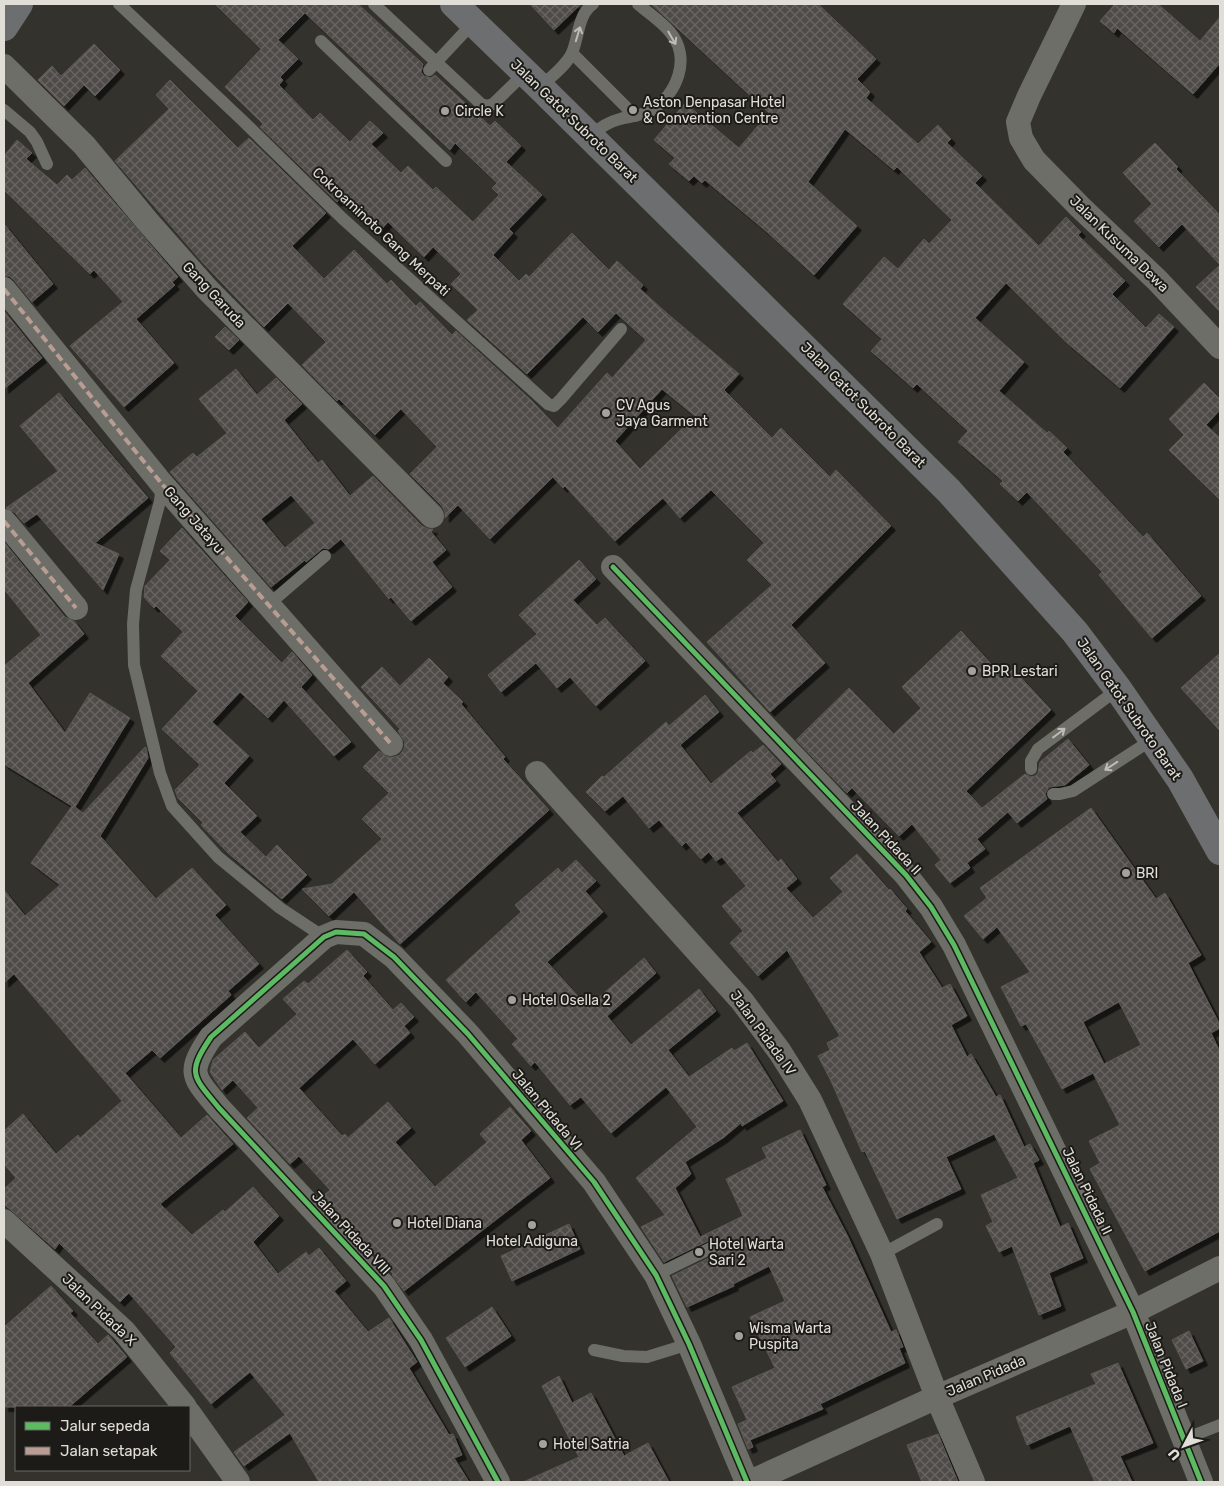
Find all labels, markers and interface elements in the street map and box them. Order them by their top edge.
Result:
one-way arrow [573,27,583,43]
one-way arrow [668,30,678,44]
street label: Jalan Gatot Subroto Barat [507,56,641,187]
place label: Aston Denpasar Hotel & Convention Centre [643,94,785,127]
place label: Circle K [455,103,504,120]
marker: Aston Denpasar Hotel & Convention Centre [627,104,639,116]
marker: Circle K [439,105,451,117]
street label: Cokroaminoto Gang Merpati [309,164,453,300]
street label: Jalan Kusuma Dewa [1066,192,1172,296]
street label: Gang Garuda [179,258,249,332]
street label: Jalan Gatot Subroto Barat [797,339,930,472]
place label: CV Agus Jaya Garment [616,397,708,430]
marker: CV Agus Jaya Garment [600,407,612,419]
street label: Gang Jatayu [160,483,228,557]
street label: Jalan Gatot Subroto Barat [1073,634,1185,784]
place label: BPR Lestari [982,663,1058,680]
marker: BPR Lestari [966,665,978,677]
one-way arrow [1052,728,1066,738]
one-way arrow [1105,761,1119,771]
street label: Jalan Pidada II [847,797,925,879]
place label: BRI [1136,865,1158,882]
marker: BRI [1120,867,1132,879]
street label: Jalan Pidada IV [727,987,799,1079]
place label: Hotel Osella 2 [522,992,611,1009]
marker: Hotel Osella 2 [506,994,518,1006]
street label: Jalan Pidada VI [508,1066,586,1154]
street label: Jalan Pidada II [1058,1145,1116,1237]
street label: Jalan Pidada VIII [308,1188,394,1278]
place label: Hotel Diana [407,1215,482,1232]
marker: Hotel Diana [391,1217,403,1229]
marker: Hotel Adiguna [526,1219,538,1231]
place label: Hotel Adiguna [486,1233,578,1250]
place label: Hotel Warta Sari 2 [709,1236,784,1269]
marker: Hotel Warta Sari 2 [693,1246,705,1258]
street label: Jalan Pidada X [58,1270,140,1350]
street label: Jalan Pidada I [1141,1319,1191,1411]
place label: Wisma Warta Puspita [749,1320,831,1353]
marker: Wisma Warta Puspita [733,1330,745,1342]
street label: Jalan Pidada [944,1352,1028,1400]
legend [15,1406,190,1471]
text: Jalur sepeda [60,1417,150,1435]
north arrow [1159,1421,1209,1471]
place label: Hotel Satria [553,1436,629,1453]
marker: Hotel Satria [537,1438,549,1450]
text: Jalan setapak [60,1442,158,1460]
text: U [1165,1445,1184,1464]

